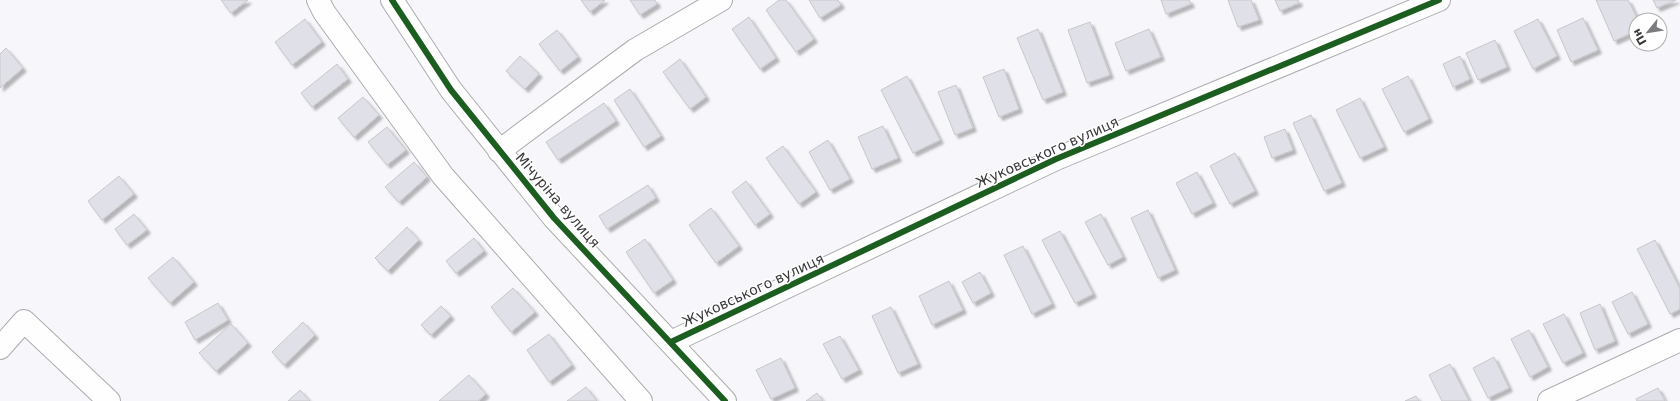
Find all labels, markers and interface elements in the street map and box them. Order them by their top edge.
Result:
north arrow [1628,12,1668,52]
text: Пн [1630,26,1650,47]
street label: Жуковського вулиця [973,113,1121,191]
street label: Мічуріна вулиця [513,149,603,251]
street label: Жуковського вулиця [680,250,826,330]

